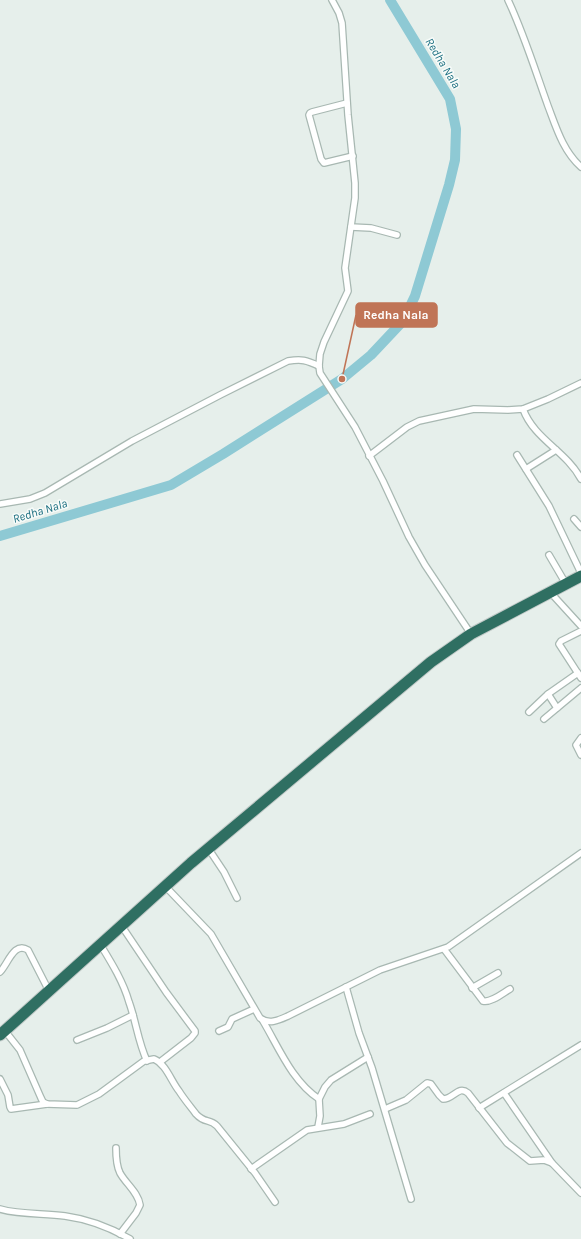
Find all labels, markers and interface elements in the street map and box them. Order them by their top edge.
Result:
water label: Redha Nala [423,35,463,91]
callout: Redha Nala [356,303,437,327]
text: Redha Nala [363,308,429,322]
water label: Redha Nala [11,496,69,526]

